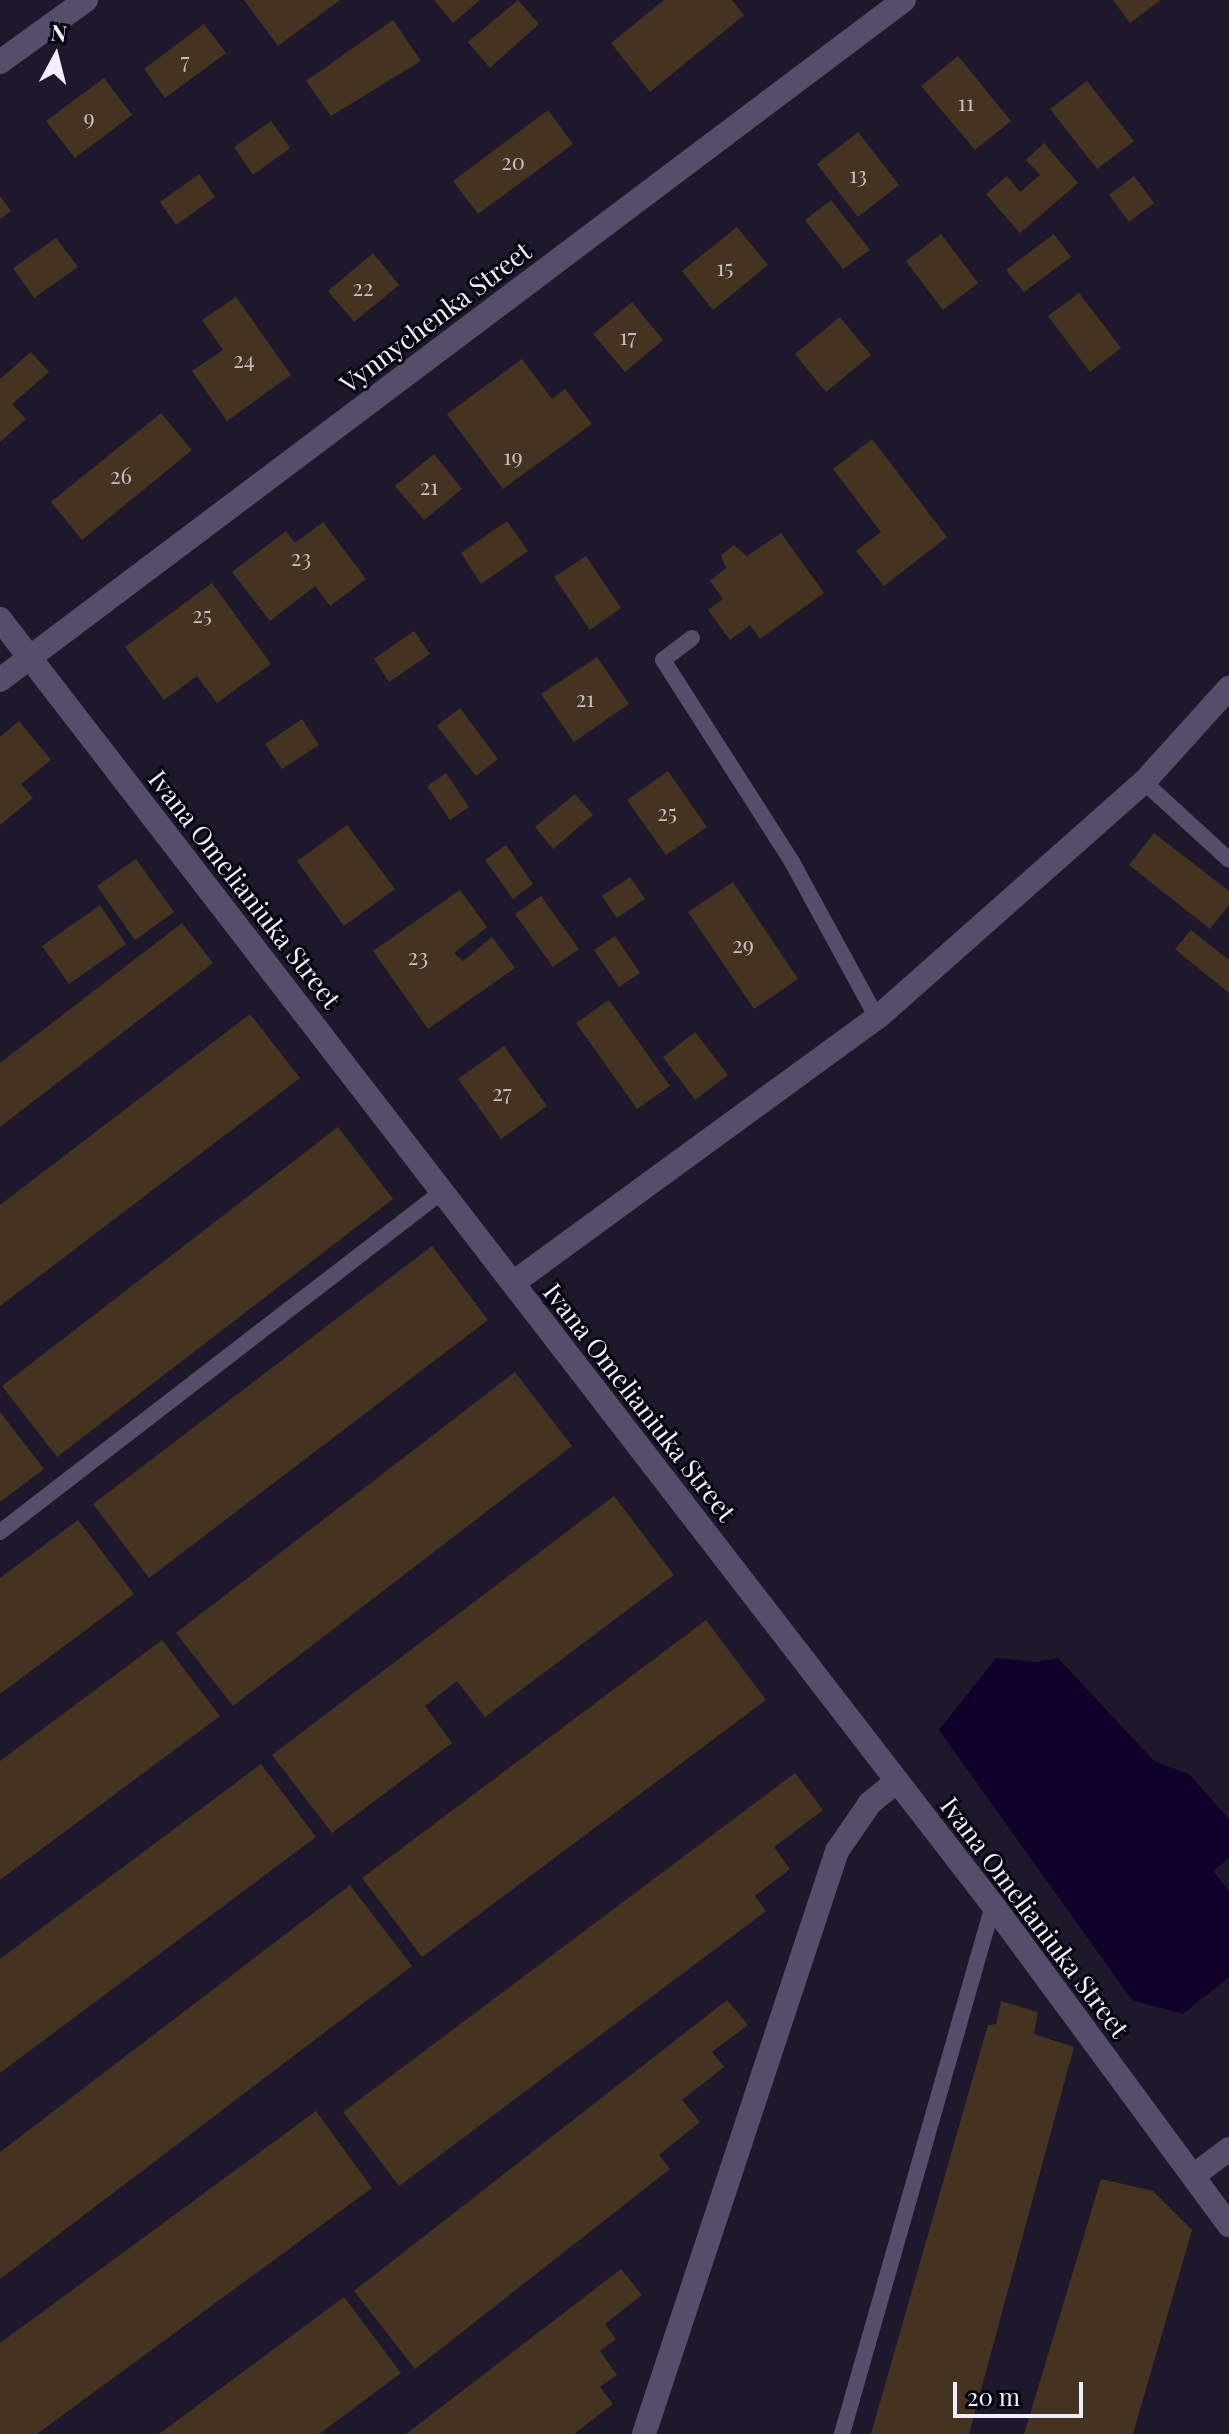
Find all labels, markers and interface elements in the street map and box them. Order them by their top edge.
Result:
north arrow [16,16,96,96]
text: N [49,16,69,48]
house number: 7 [181,48,189,74]
house number: 11 [958,90,974,116]
house number: 9 [83,105,95,131]
house number: 20 [501,149,525,175]
house number: 13 [849,162,867,188]
street label: Vynnychenka Street [333,235,537,399]
house number: 15 [716,255,734,281]
house number: 22 [352,275,374,301]
house number: 17 [619,324,637,350]
house number: 24 [233,347,255,373]
house number: 19 [503,444,523,470]
house number: 26 [110,463,132,489]
house number: 21 [420,474,438,500]
house number: 23 [291,545,311,571]
house number: 25 [192,602,212,628]
house number: 21 [576,686,594,712]
street label: Ivana Omelianiuka Street [142,764,348,1014]
house number: 25 [657,800,677,826]
house number: 29 [732,932,754,958]
house number: 23 [408,944,428,970]
house number: 27 [492,1080,512,1106]
street label: Ivana Omelianiuka Street [537,1277,743,1527]
street label: Ivana Omelianiuka Street [934,1790,1136,2044]
scale bar [957,2366,1087,2416]
text: 20 m [967,2380,1020,2412]

